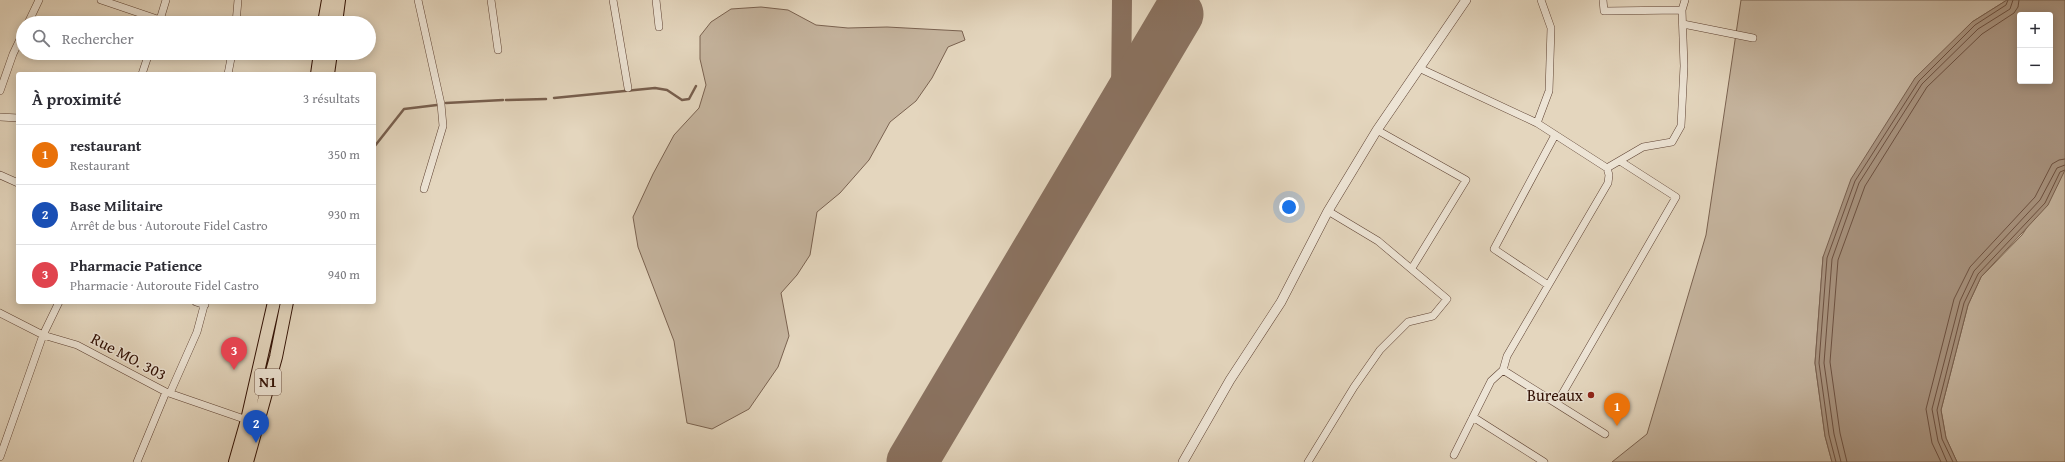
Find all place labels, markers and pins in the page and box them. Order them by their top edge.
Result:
pin: 3 [221,337,247,370]
place label: Bureaux [1527,383,1584,407]
marker: Bureaux [1586,390,1596,400]
pin: 1 [1604,393,1630,426]
pin: 2 [243,410,269,443]

